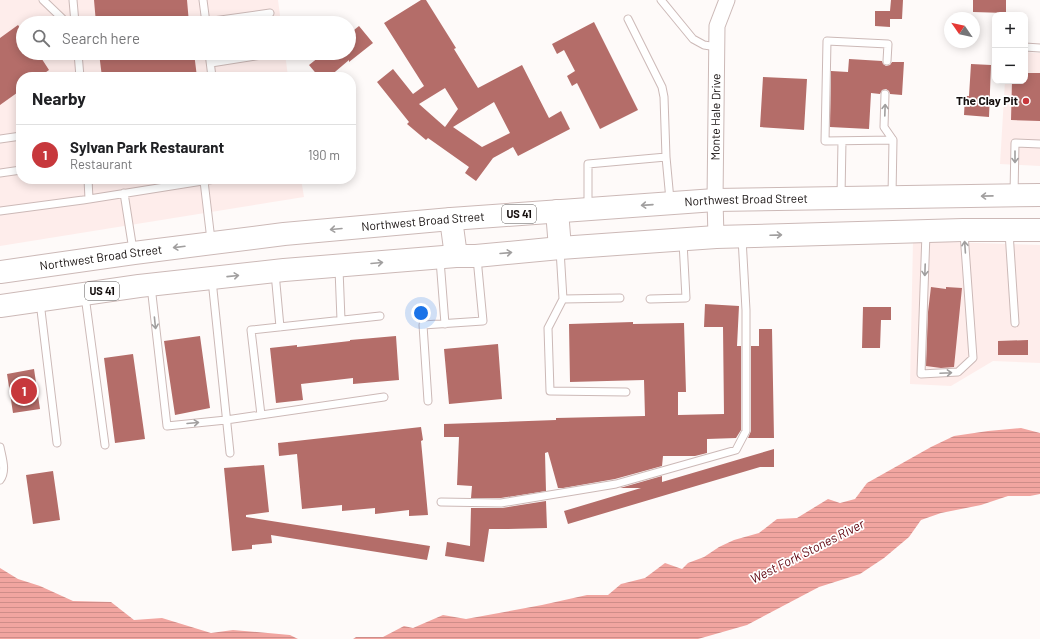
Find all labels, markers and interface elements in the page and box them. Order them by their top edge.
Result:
north arrow [944,12,980,48]
map controls [992,12,1028,84]
button: + [992,12,1028,48]
search box [16,16,356,60]
icon: search [30,27,52,49]
text: Search here [62,29,140,47]
button: − [992,48,1028,84]
street label: Monte Hale Drive [707,73,722,161]
text: Nearby [32,88,86,108]
place label: The Clay Pit [956,93,1018,107]
marker: The Clay Pit [1021,96,1031,106]
one-way arrow [881,104,888,117]
text: Sylvan Park Restaurant [70,138,224,156]
text: 1 [43,147,47,163]
text: 190 m [308,147,340,163]
one-way arrow [1011,150,1019,163]
text: Restaurant [70,156,132,172]
street label: Northwest Broad Street [684,191,808,208]
one-way arrow [981,192,994,200]
one-way arrow [641,201,654,208]
road number: US 41 [502,205,536,223]
street label: Northwest Broad Street [361,209,485,233]
one-way arrow [330,226,343,233]
one-way arrow [769,231,782,239]
street label: Northwest Broad Street [39,241,163,272]
one-way arrow [961,241,968,254]
one-way arrow [173,244,186,251]
one-way arrow [499,249,512,257]
one-way arrow [370,259,383,266]
one-way arrow [921,263,928,276]
one-way arrow [226,272,239,279]
road number: US 41 [85,282,119,300]
your location [411,303,431,323]
one-way arrow [151,316,159,329]
one-way arrow [939,369,952,377]
pin: 1 [11,376,37,406]
one-way arrow [186,420,199,427]
water label: West Fork Stones River [747,515,867,587]

